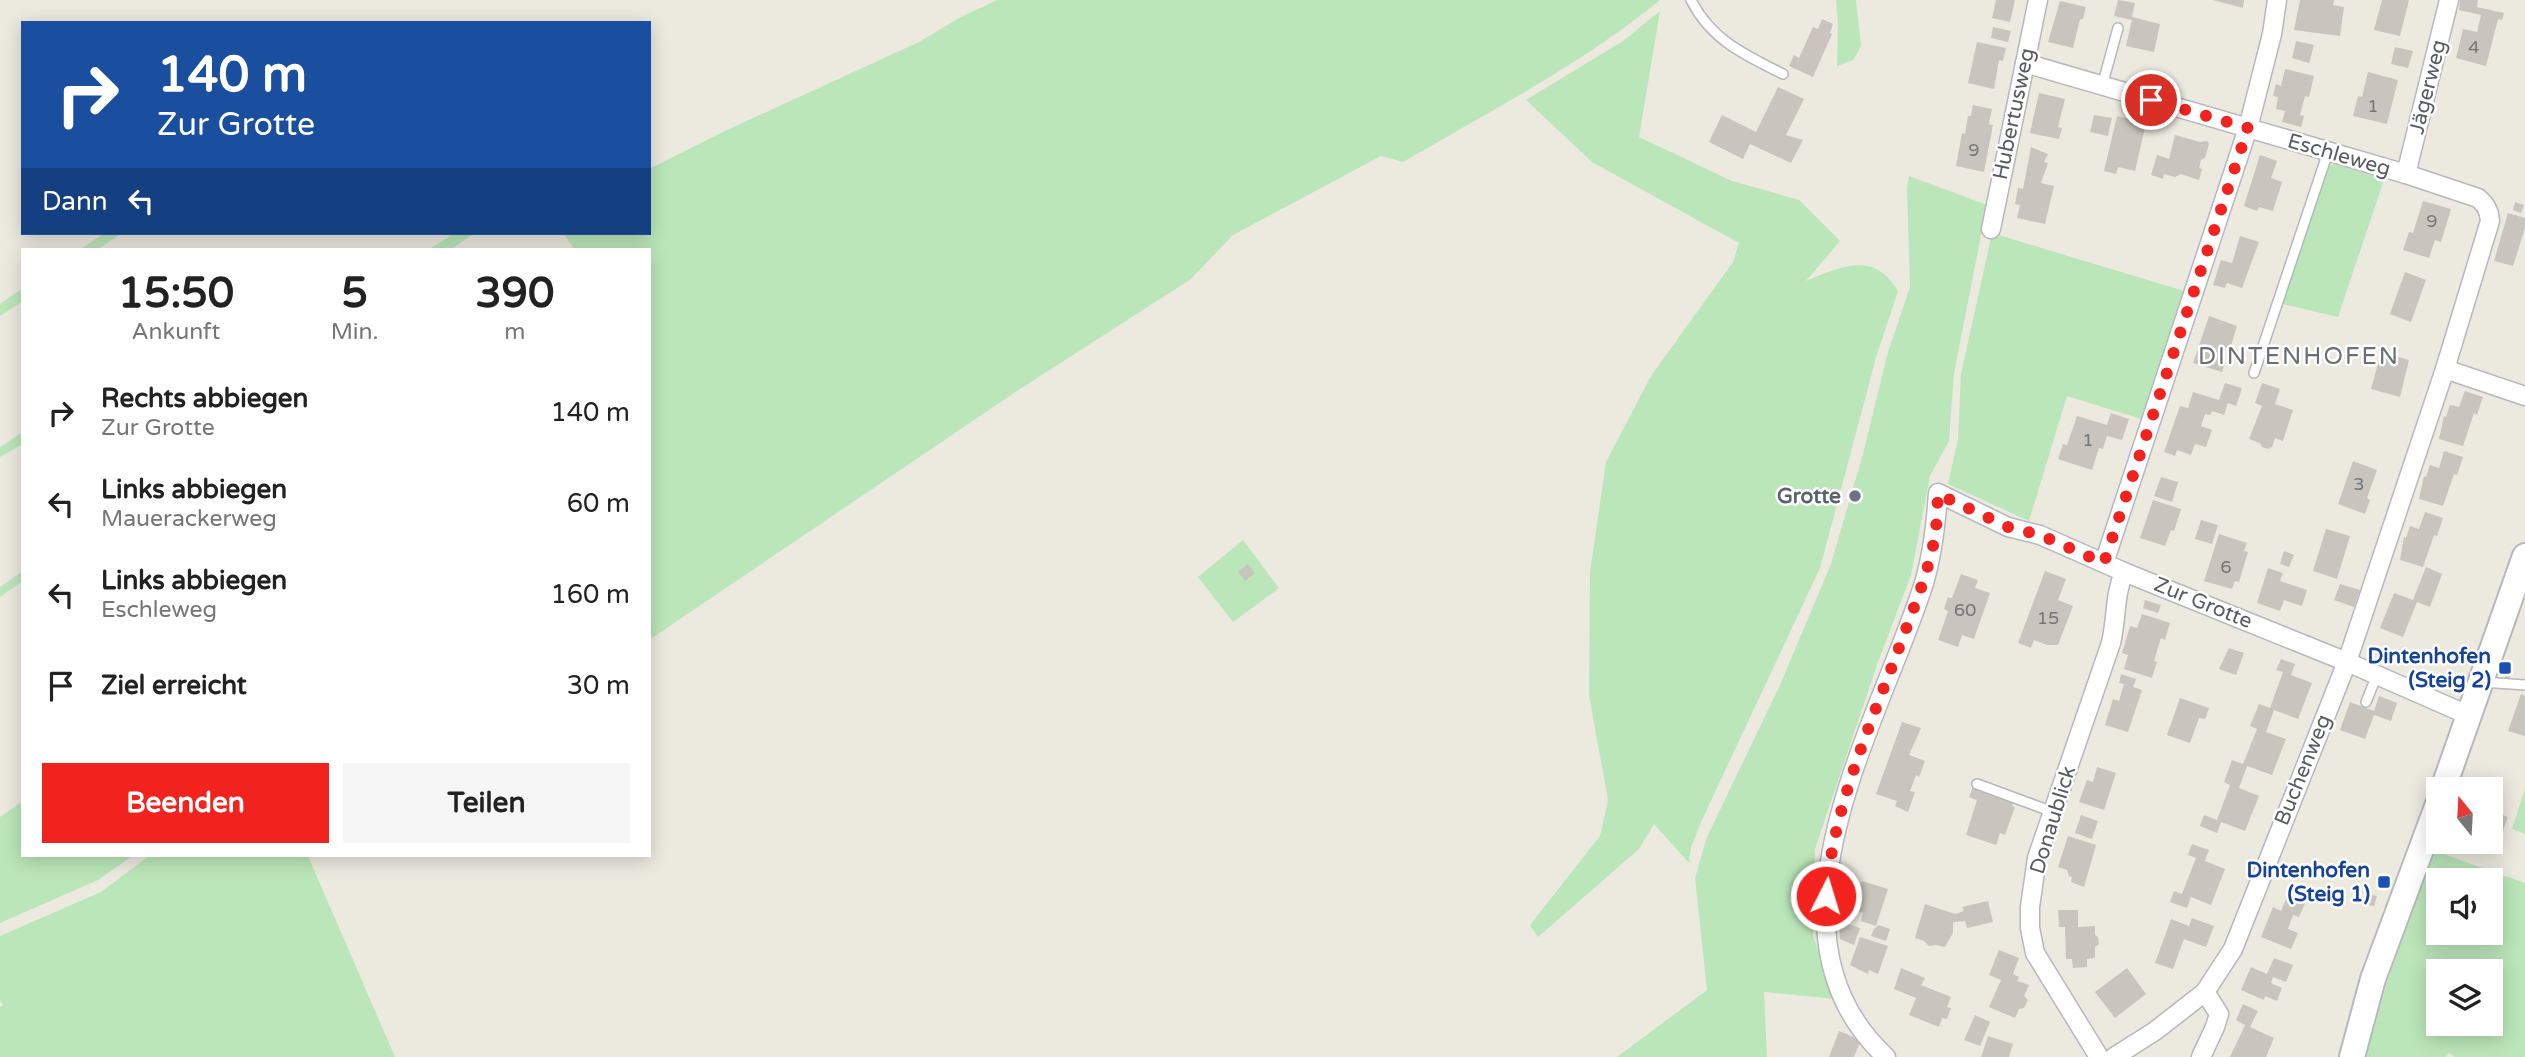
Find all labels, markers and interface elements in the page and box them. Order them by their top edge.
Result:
house number: 4 [2468,36,2480,58]
street label: Jägerweg [2404,37,2452,137]
text: 140 m [157,46,307,105]
street label: Hubertusweg [1988,46,2040,182]
icon: right [42,49,133,140]
pin [2121,70,2181,130]
icon: arrive [2132,81,2170,119]
house number: 1 [2367,95,2379,117]
text: Zur Grotte [157,106,315,144]
street label: Eschleweg [2285,128,2393,182]
house number: 9 [1968,139,1980,161]
icon: left [122,182,160,220]
text: Dann [42,186,108,217]
house number: 9 [2426,210,2438,232]
text: 15:50 [118,268,234,319]
text: 5 [341,268,368,319]
text: 390 [475,268,554,319]
text: Ankunft [132,318,220,346]
text: Min. [331,318,378,346]
text: m [504,318,525,346]
district label: DINTENHOFEN [2198,342,2400,371]
text: Rechts abbiegen [101,383,308,414]
icon: right [42,394,80,432]
text: 140 m [550,397,630,428]
text: Zur Grotte [101,414,215,442]
house number: 1 [2082,429,2094,451]
house number: 3 [2353,473,2365,495]
text: Links abbiegen [101,474,287,505]
place label: Grotte [1777,484,1841,509]
icon: left [42,485,80,523]
text: 60 m [567,488,630,519]
marker: Grotte [1847,488,1863,504]
text: Mauerackerweg [101,505,277,533]
house number: 6 [2220,556,2232,578]
text: Links abbiegen [101,565,287,596]
street label: Zur Grotte [2150,572,2256,634]
icon: left [42,576,80,614]
text: 160 m [550,579,630,610]
text: Eschleweg [101,596,217,624]
house number: 60 [1954,599,1976,621]
house number: 15 [2037,607,2059,629]
place label: Dintenhofen (Steig 2) [2368,644,2491,693]
marker: Dintenhofen (Steig 2) [2497,660,2513,676]
icon: arrive [42,667,80,705]
text: Ziel erreicht [101,670,247,701]
text: 30 m [567,670,630,701]
street label: Buchenweg [2269,711,2337,829]
button: Beenden [42,763,329,843]
button: Teilen [343,763,630,843]
street label: Donaublick [2025,763,2081,877]
north arrow [2426,777,2502,854]
map controls [2426,777,2503,1036]
place label: Dintenhofen (Steig 1) [2247,858,2370,907]
position arrow [1789,859,1863,933]
button: sound [2426,868,2503,945]
marker: Dintenhofen (Steig 1) [2376,874,2392,890]
button: layers [2426,959,2503,1036]

